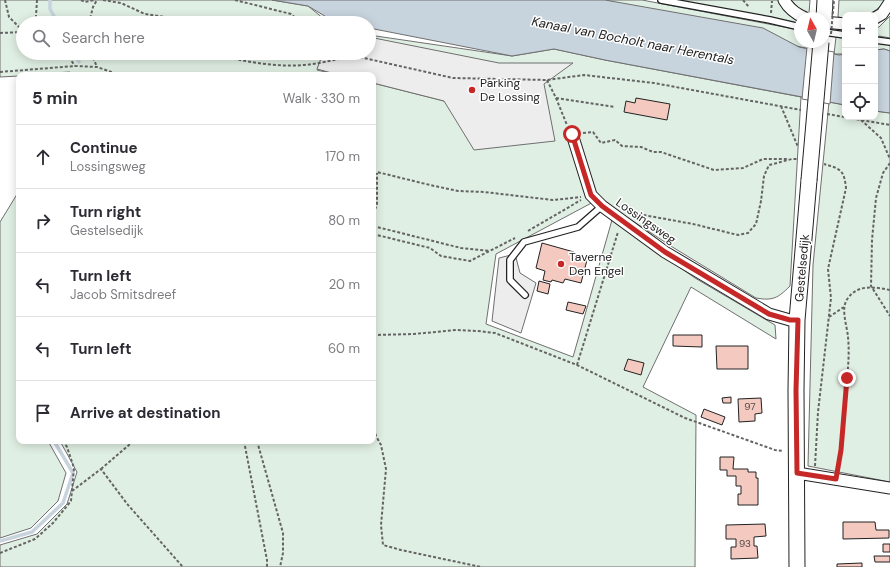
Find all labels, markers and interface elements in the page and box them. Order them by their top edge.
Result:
north arrow [794,12,830,48]
map controls [842,12,878,120]
button: + [842,12,878,48]
water label: Kanaal van Bocholt naar Herentals [530,13,736,68]
search box [16,16,376,60]
icon: search [30,27,52,49]
text: Search here [62,28,145,48]
button: − [842,48,878,84]
place label: Parking De Lossing [480,75,540,105]
button: locate [842,84,878,120]
marker: Parking De Lossing [467,85,477,95]
text: 5 min [32,87,78,109]
text: Walk · 330 m [283,90,360,107]
route start [563,125,581,143]
text: Continue [70,138,138,158]
icon: ahead [32,146,54,168]
text: 170 m [325,148,360,165]
text: Lossingsweg [70,158,146,175]
street label: Lossingsweg [613,194,679,248]
text: Turn right [70,202,141,222]
icon: right [32,210,54,232]
text: 80 m [328,212,360,229]
text: Gestelsedijk [70,222,144,239]
street label: Gestelsedijk [791,233,813,303]
place label: Taverne Den Engel [569,249,624,279]
marker: Taverne Den Engel [556,259,566,269]
text: Turn left [70,266,131,286]
icon: left [32,274,54,296]
text: 20 m [329,276,360,293]
text: Jacob Smitsdreef [70,286,176,303]
icon: left [32,338,54,360]
text: Turn left [70,339,131,359]
text: 60 m [328,340,360,357]
route end [838,369,856,387]
house number: 97 [744,400,756,413]
icon: arrive [32,402,54,424]
text: Arrive at destination [70,403,221,423]
house number: 93 [739,537,751,550]

